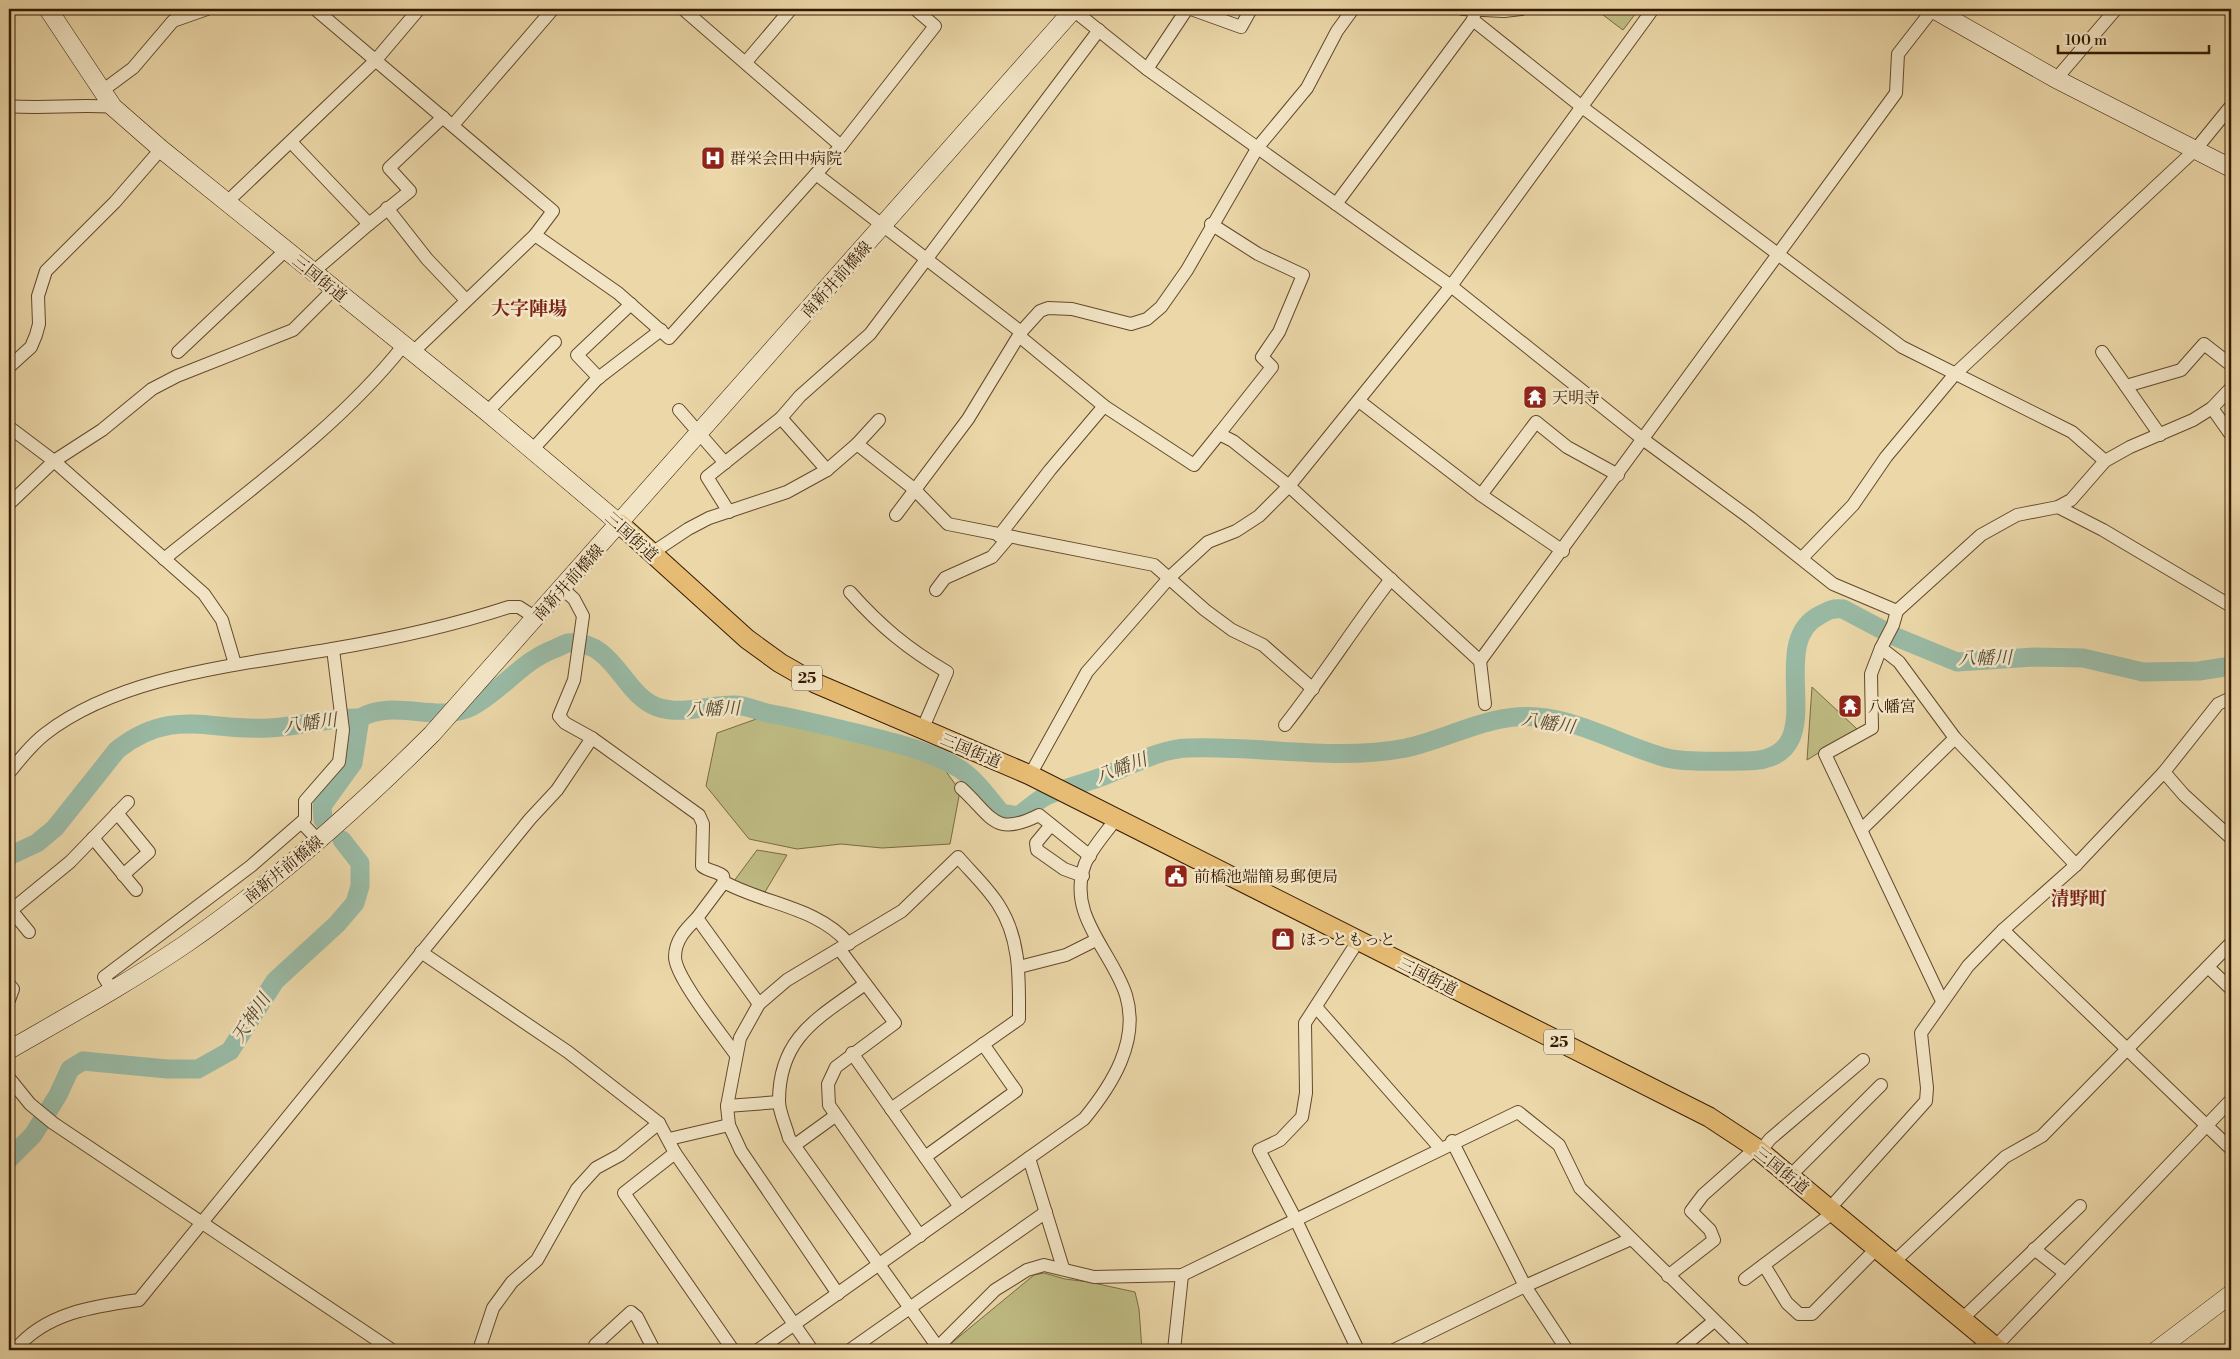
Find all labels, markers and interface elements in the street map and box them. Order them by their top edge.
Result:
scale bar [2058,22,2209,54]
text: 100 m [2065,31,2107,50]
hospital icon: 群栄会田中病院 [700,145,726,171]
place label: 群栄会田中病院 [730,149,842,169]
street label: 南新井前橋線 [797,237,876,322]
street label: 三国街道 [288,251,351,307]
district label: 大字陣場 [491,297,567,321]
temple icon: 天明寺 [1522,384,1548,410]
place label: 天明寺 [1552,388,1600,408]
street label: 三国街道 [601,508,662,566]
street label: 南新井前橋線 [529,540,608,625]
water label: 八幡川 [1958,646,2014,670]
road number: 25 [792,666,822,690]
temple icon: 八幡宮 [1837,693,1863,719]
water label: 八幡川 [686,697,742,722]
place label: 八幡宮 [1868,697,1916,717]
water label: 八幡川 [1519,708,1578,739]
water label: 八幡川 [282,709,340,738]
street label: 三国街道 [937,729,1004,773]
water label: 八幡川 [1092,747,1152,789]
street label: 南新井前橋線 [240,832,327,908]
public building icon: 前橋池端簡易郵便局 [1163,863,1189,889]
place label: 前橋池端簡易郵便局 [1194,867,1338,887]
district label: 清野町 [2050,887,2108,911]
shop icon: ほっともっと [1270,926,1296,952]
place label: ほっともっと [1300,930,1396,950]
street label: 三国街道 [1394,953,1461,1000]
water label: 天神川 [227,988,277,1047]
road number: 25 [1544,1030,1574,1054]
street label: 三国街道 [1750,1143,1813,1199]

